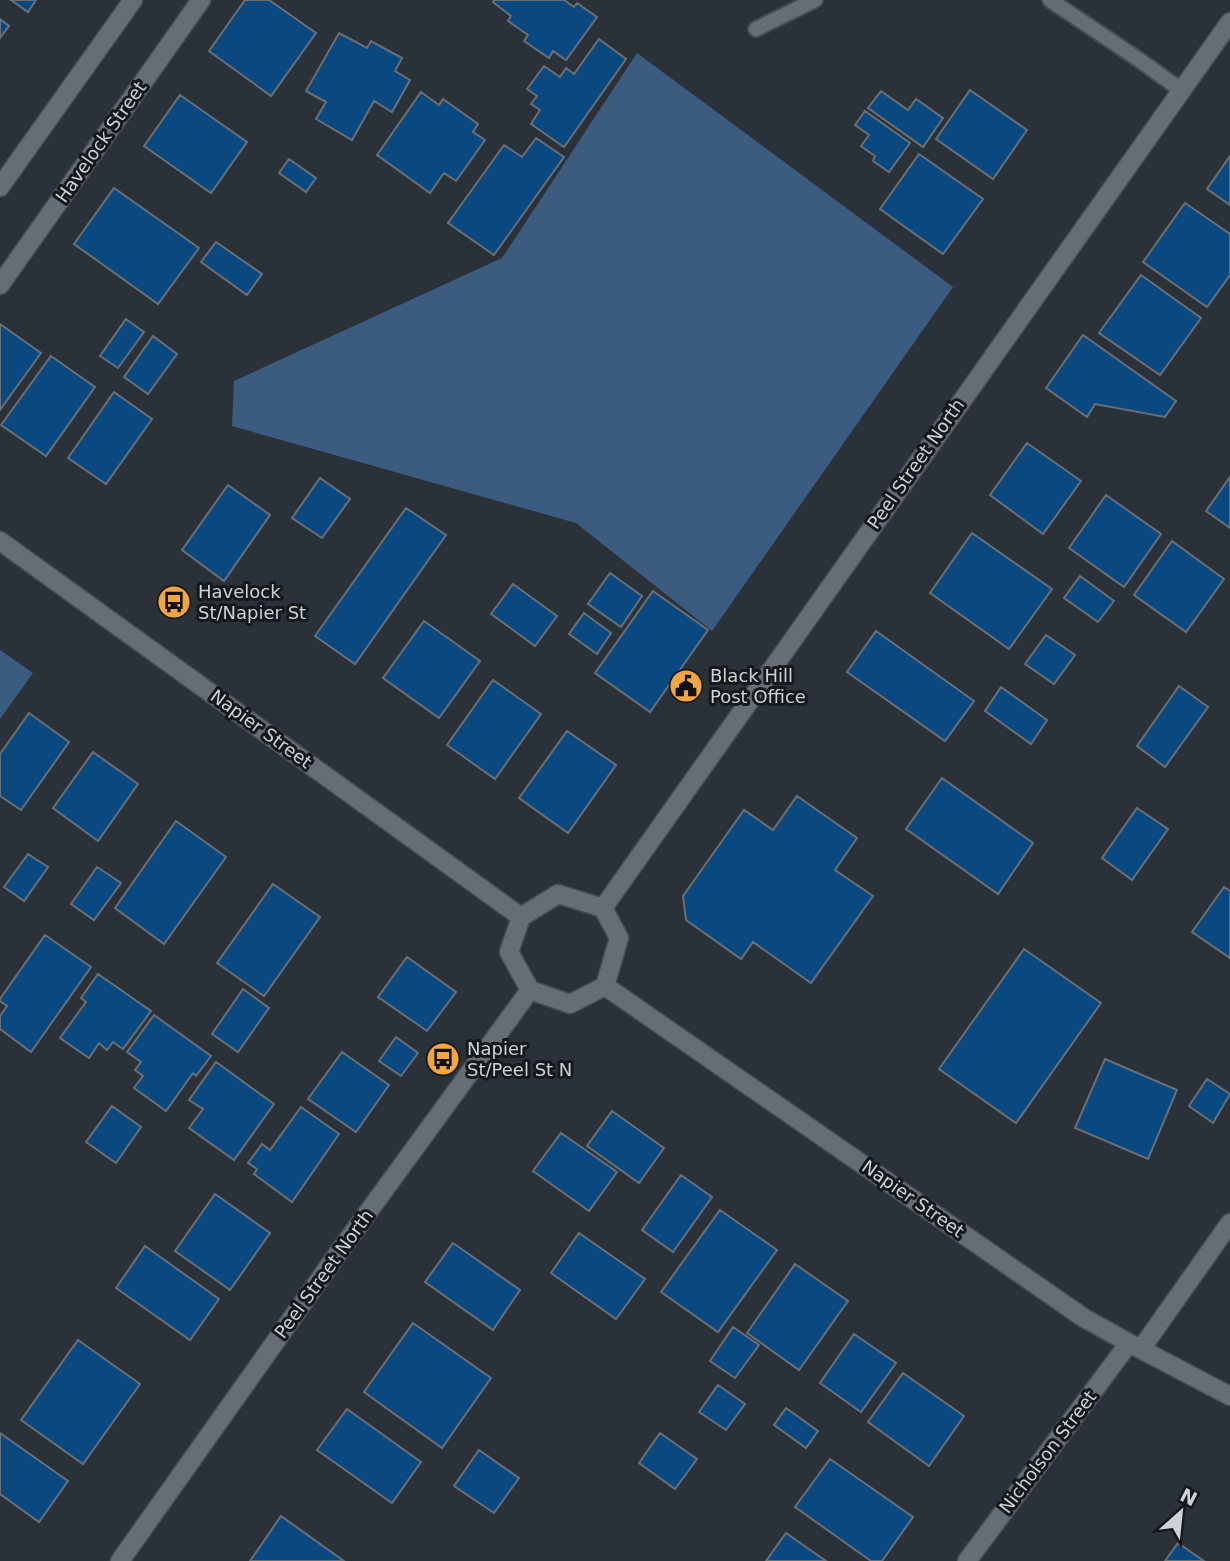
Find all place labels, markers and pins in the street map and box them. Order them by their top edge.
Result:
place label: Havelock St/Napier St [198,581,306,623]
bus stop icon: Havelock St/Napier St [155,583,193,621]
place label: Black Hill Post Office [710,665,806,707]
public building icon: Black Hill Post Office [667,667,705,705]
place label: Napier St/Peel St N [467,1038,572,1080]
bus stop icon: Napier St/Peel St N [424,1040,462,1078]

